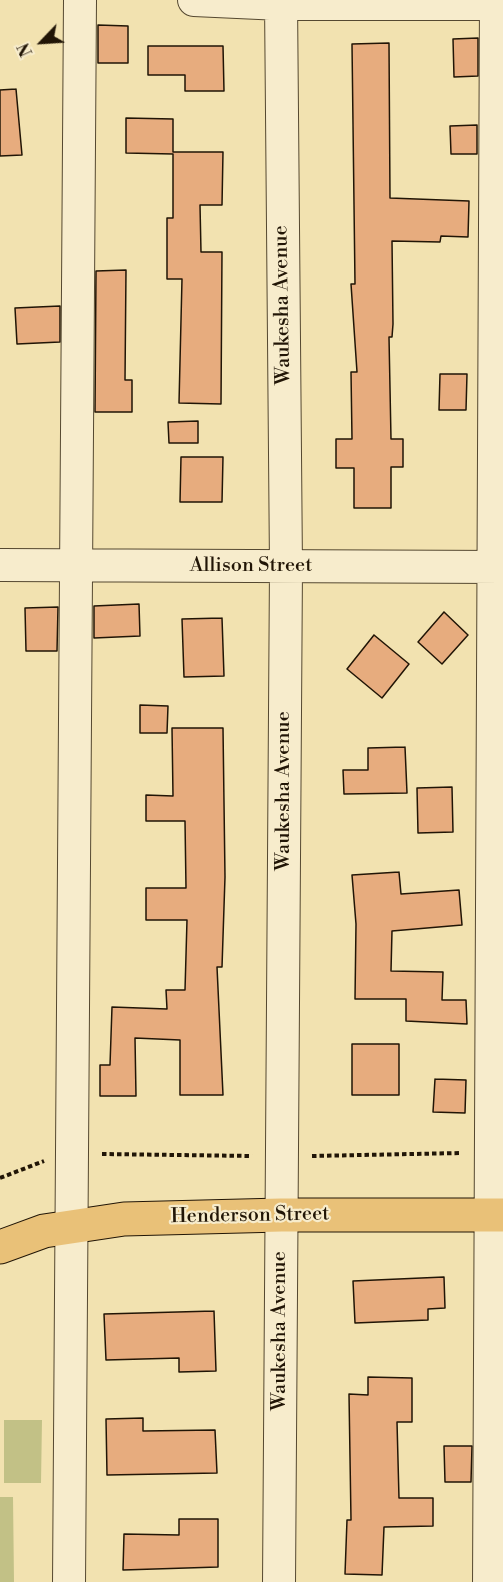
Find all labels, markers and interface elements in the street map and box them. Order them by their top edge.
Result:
north arrow [12,12,72,72]
text: N [14,40,37,60]
street label: Waukesha Avenue [270,225,296,385]
street label: Allison Street [190,554,312,578]
street label: Waukesha Avenue [272,711,296,871]
street label: Henderson Street [171,1203,329,1229]
street label: Waukesha Avenue [268,1251,292,1411]

